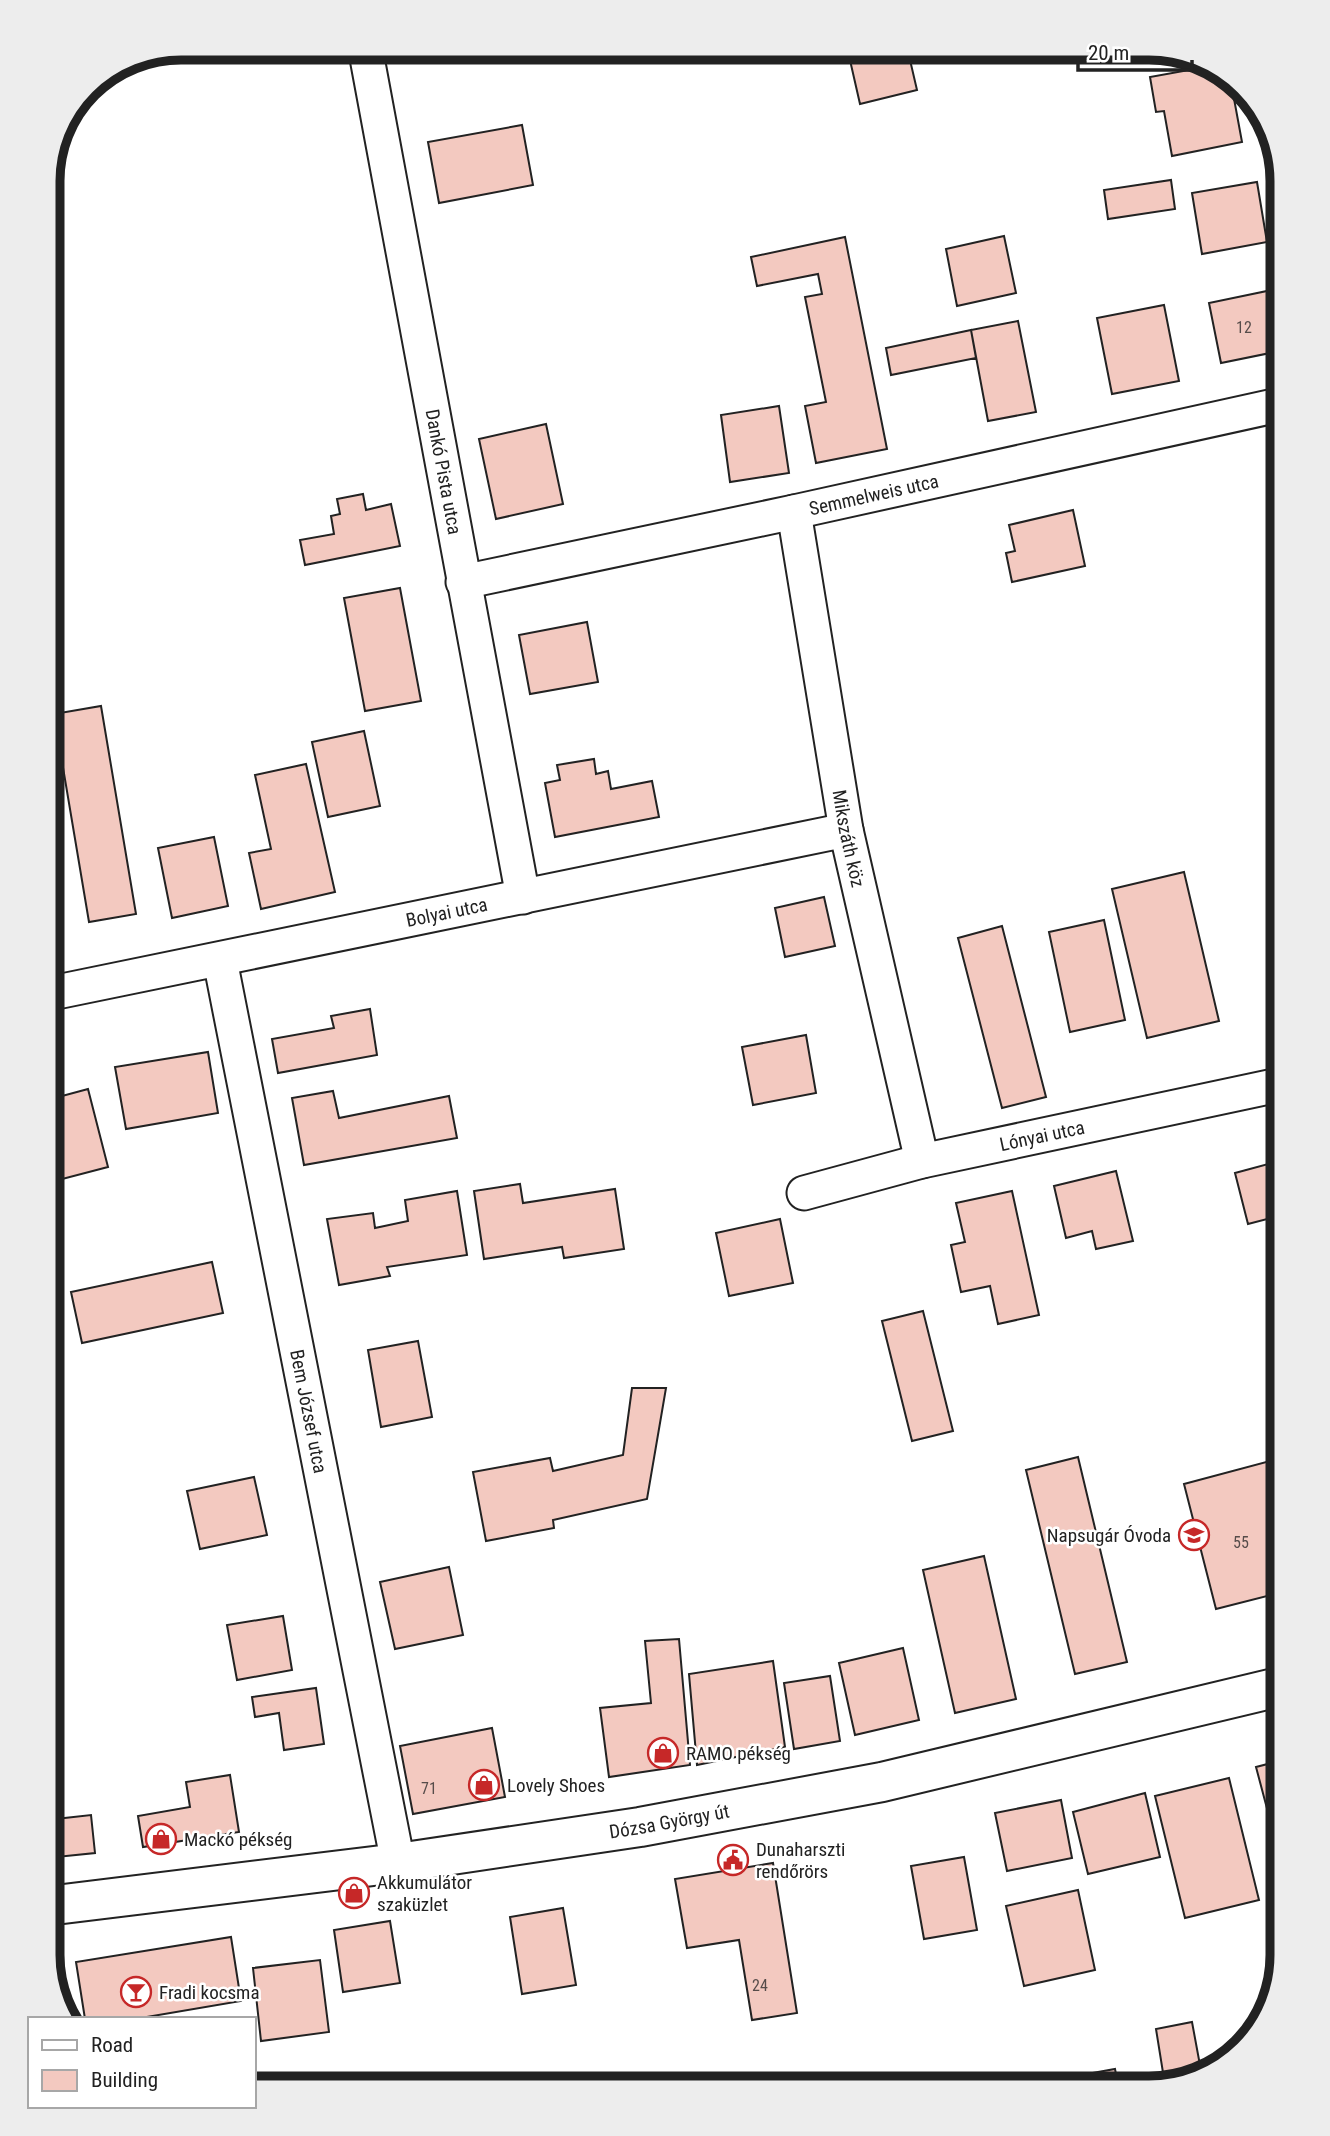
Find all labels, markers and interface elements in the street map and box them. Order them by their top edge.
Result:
scale bar [1078,28,1192,72]
text: 20 m [1088,41,1129,65]
house number: 12 [1236,318,1252,337]
street label: Dankó Pista utca [421,407,467,536]
street label: Semmelweis utca [807,469,941,520]
street label: Mikszáth köz [828,788,870,889]
street label: Bolyai utca [404,892,489,932]
street label: Lónyai utca [998,1115,1087,1156]
street label: Bem József utca [286,1347,332,1475]
school or university icon: Napsugár Óvoda [1177,1518,1211,1552]
place label: Napsugár Óvoda [1047,1524,1171,1547]
house number: 55 [1233,1533,1249,1552]
shop icon: RAMO pékség [646,1736,680,1770]
place label: RAMO pékség [686,1742,791,1765]
shop icon: Lovely Shoes [467,1768,501,1802]
place label: Lovely Shoes [507,1774,605,1797]
house number: 71 [421,1779,437,1798]
street label: Dózsa György út [608,1799,731,1843]
shop icon: Mackó pékség [144,1822,178,1856]
place label: Mackó pékség [184,1828,292,1851]
place label: Dunaharszti rendőrörs [756,1838,845,1883]
public building icon: Dunaharszti rendőrörs [716,1843,750,1877]
place label: Akkumulátor szaküzlet [377,1871,472,1916]
shop icon: Akkumulátor szaküzlet [337,1876,371,1910]
bar icon: Fradi kocsma [119,1975,153,2009]
house number: 24 [752,1976,768,1995]
place label: Fradi kocsma [159,1981,260,2004]
legend [28,2017,256,2108]
text: Road [91,2033,133,2057]
text: Building [91,2068,158,2092]

